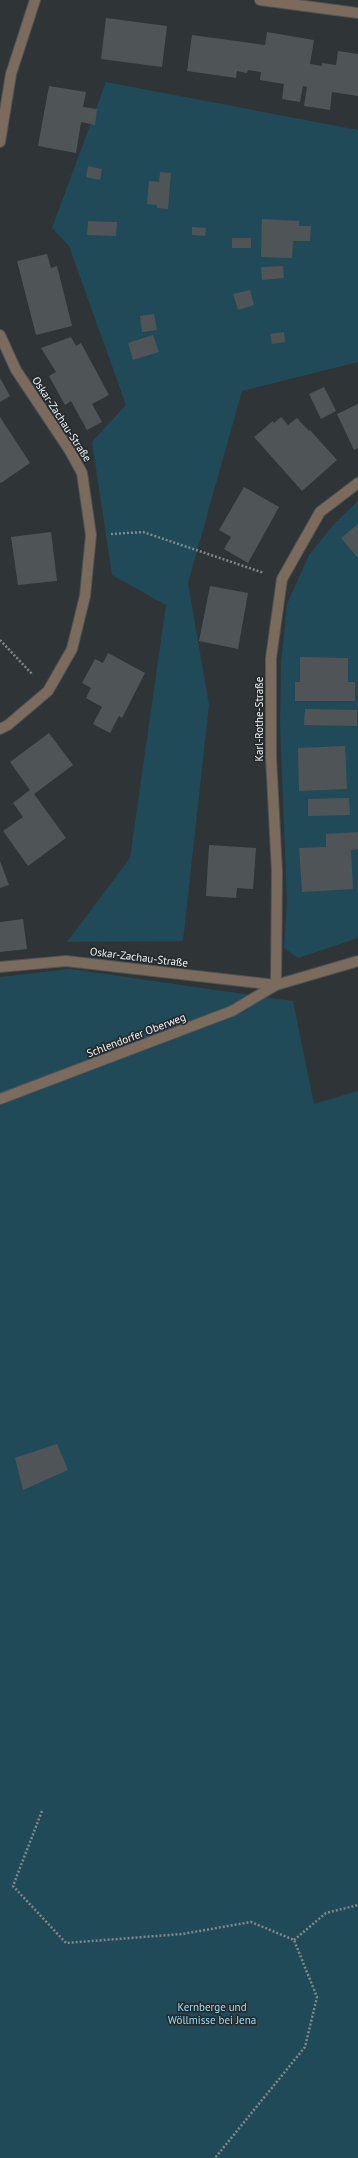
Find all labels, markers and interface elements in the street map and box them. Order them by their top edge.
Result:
street label: Oskar-Zachau-Straße [29,374,95,465]
street label: Karl-Rothe-Straße [252,676,266,761]
street label: Oskar-Zachau-Straße [89,944,189,970]
street label: Schlendorfer Oberweg [84,1010,188,1060]
park label: Kernberge und Wöllmisse bei Jena [168,2000,256,2027]

